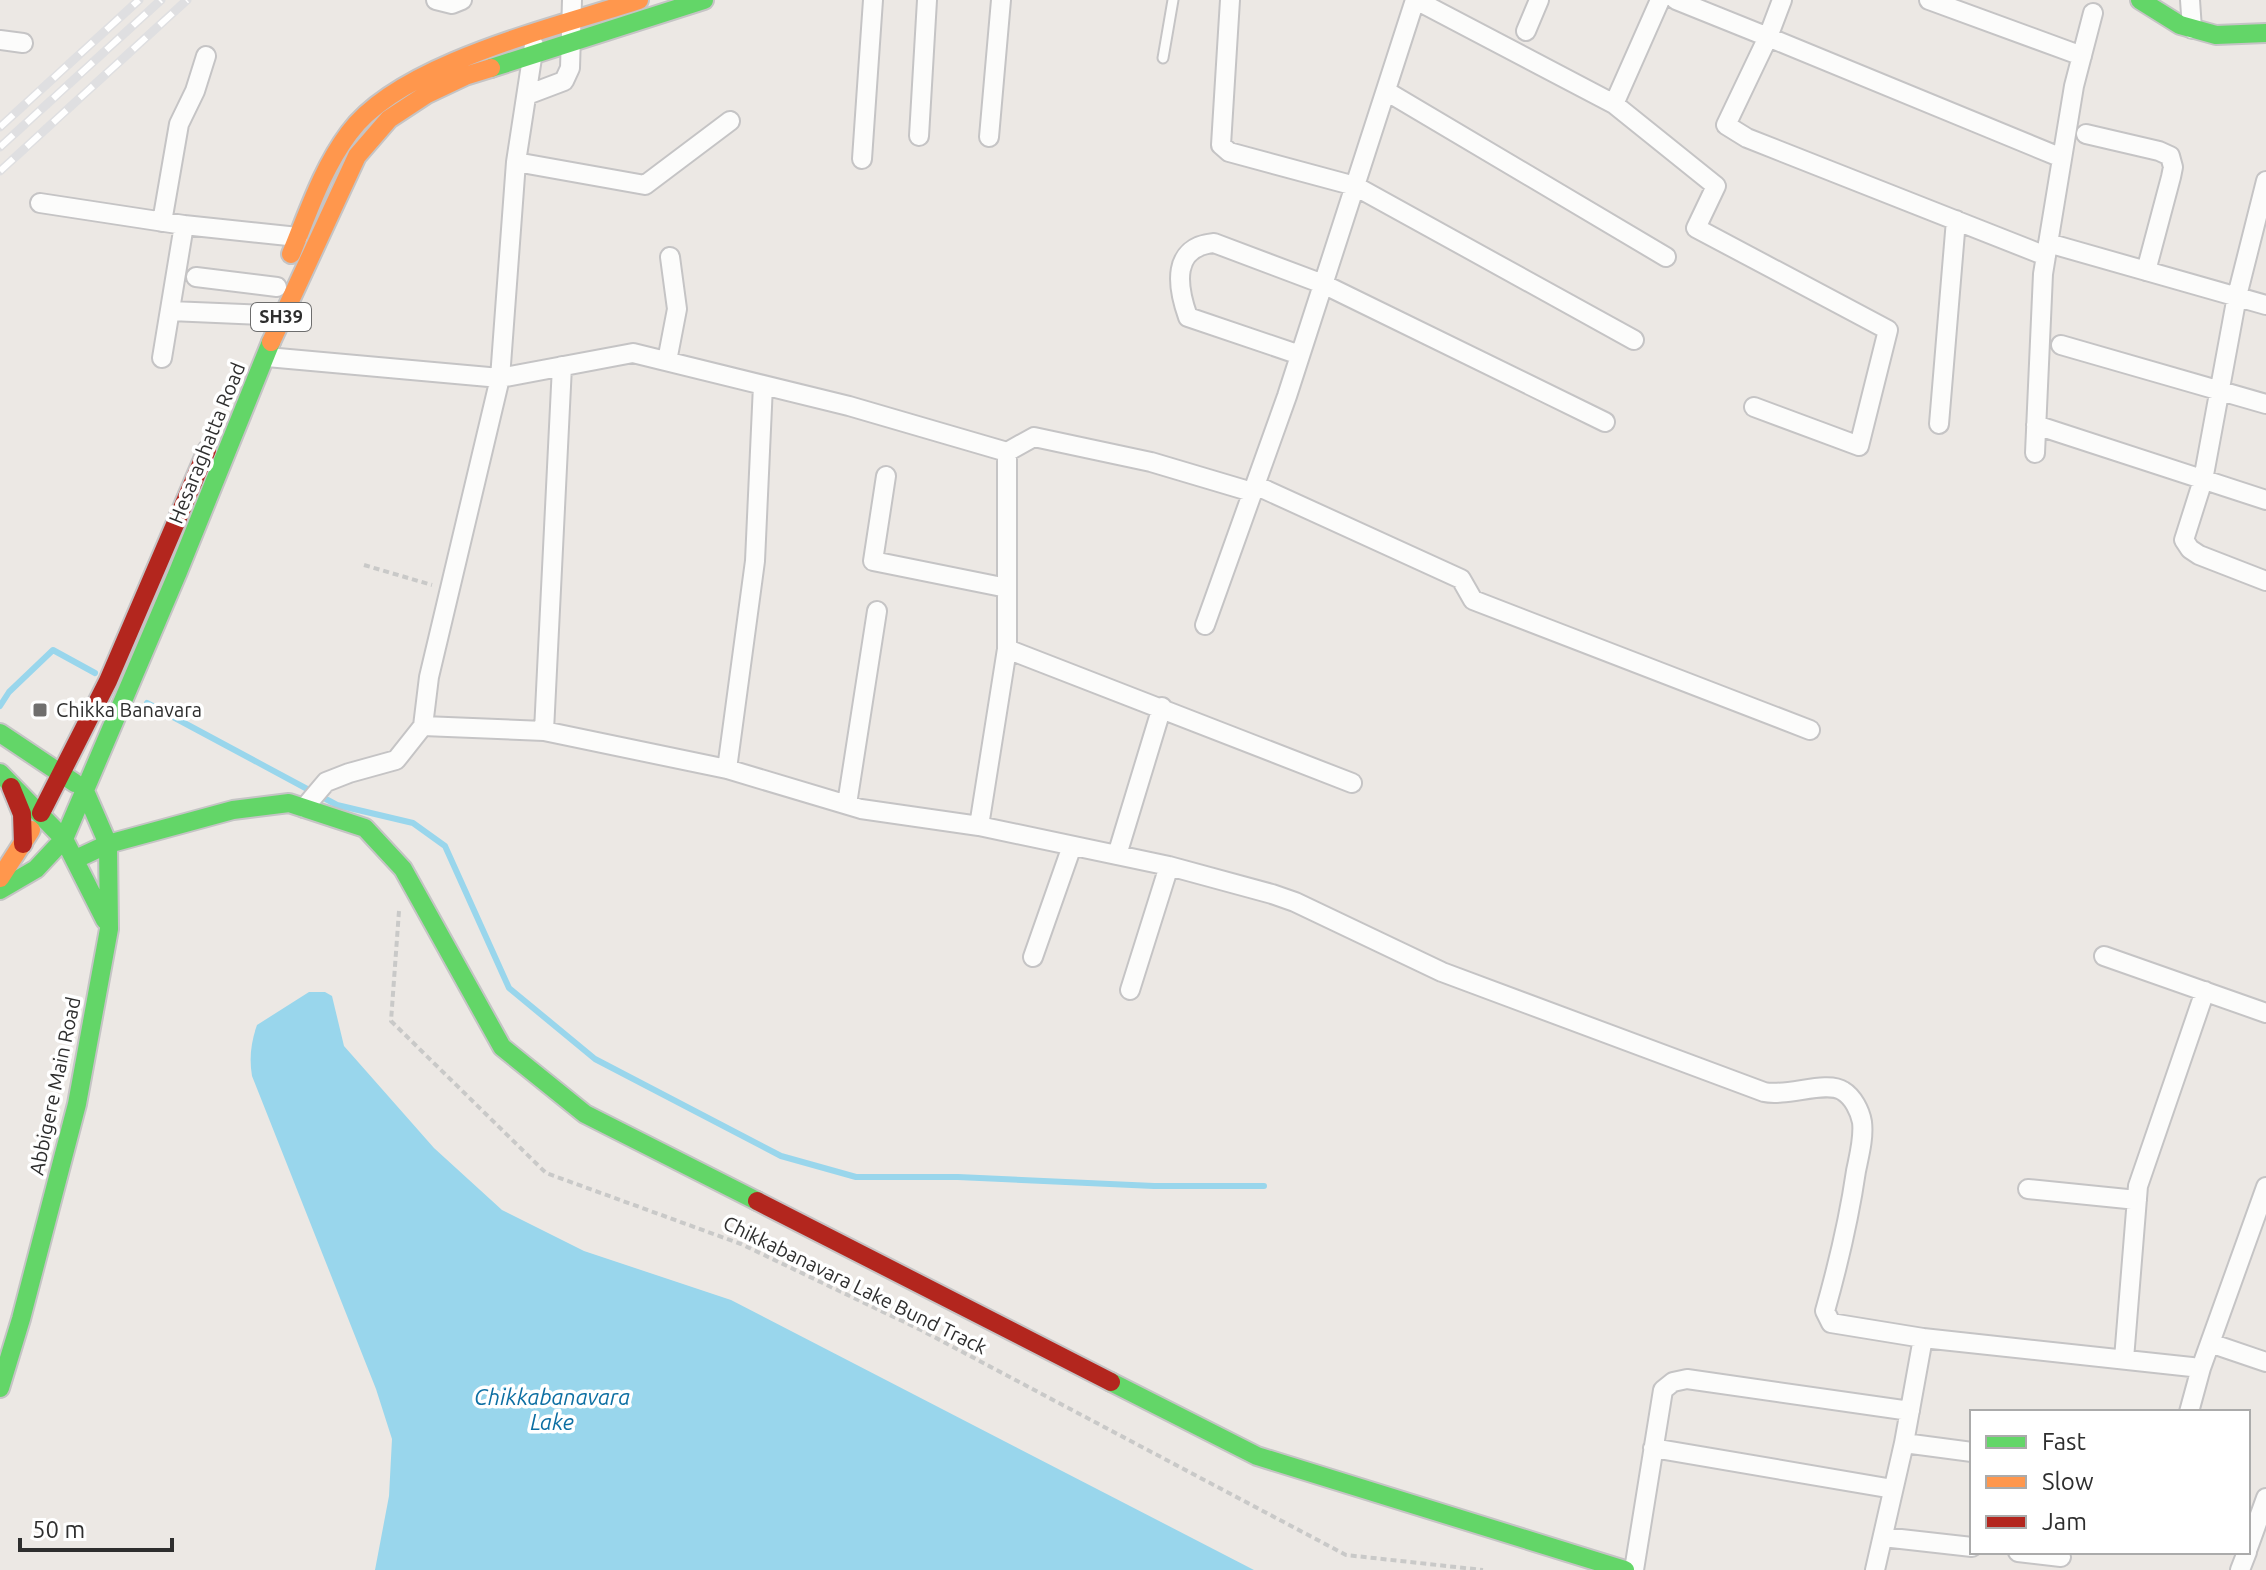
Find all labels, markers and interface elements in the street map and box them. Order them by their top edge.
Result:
road number: SH39 [251,303,311,331]
street label: Hesaraghatta Road [164,359,249,527]
place label: Chikka Banavara [56,698,202,721]
marker: Chikka Banavara [31,701,49,719]
street label: Abbigere Main Road [24,995,85,1177]
street label: Chikkabanavara Lake Bund Track [720,1211,991,1359]
water label: Chikkabanavara Lake [474,1384,630,1434]
legend [1970,1410,2250,1554]
text: Fast [2042,1428,2086,1455]
text: Slow [2042,1468,2094,1495]
scale bar [20,1502,172,1552]
text: Jam [2042,1508,2087,1535]
text: 50 m [32,1516,85,1543]

